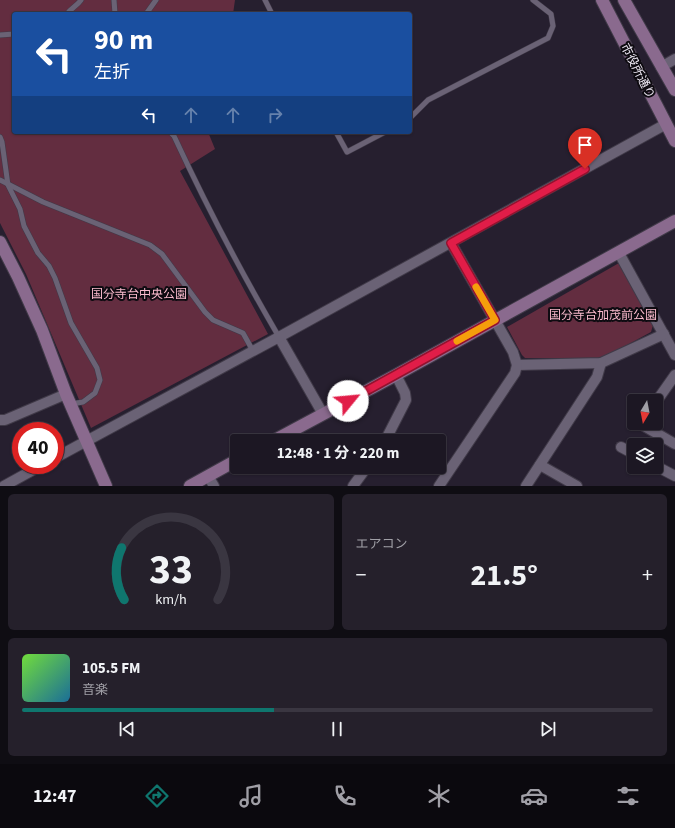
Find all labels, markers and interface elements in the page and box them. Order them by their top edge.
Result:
text: 90 m [94,20,153,60]
icon: left [28,28,80,80]
street label: 市役所通り [616,41,659,102]
text: 左折 [94,60,130,85]
icon: left [138,104,160,126]
icon: ahead [180,104,202,126]
icon: ahead [222,104,244,126]
icon: right [264,104,286,126]
pin [568,128,602,169]
icon: arrive [574,134,596,156]
park label: 国分寺台中央公園 [91,286,187,303]
park label: 国分寺台加茂前公園 [549,307,657,324]
position arrow [327,380,369,422]
north arrow [627,394,663,430]
map controls [627,394,663,474]
speed limit sign: 40 [12,422,64,474]
button: layers [627,438,663,474]
text: 12:48 · 1 分 · 220 m [277,443,399,464]
text: エアコン [356,535,408,553]
text: 33 [149,540,193,600]
text: 21.5° [471,554,538,597]
text: − [356,559,366,591]
text: + [642,559,653,591]
text: km/h [155,589,187,610]
text: 105.5 FM [82,658,140,679]
text: 音楽 [82,681,108,699]
icon: previous [116,718,138,740]
icon: pause [326,718,348,740]
icon: next [537,718,559,740]
icon: directions [143,782,171,810]
icon: music [237,782,265,810]
icon: phone [331,782,359,810]
icon: climate [425,782,453,810]
icon: car [520,782,548,810]
icon: filters [614,782,642,810]
text: 12:47 [33,784,77,809]

